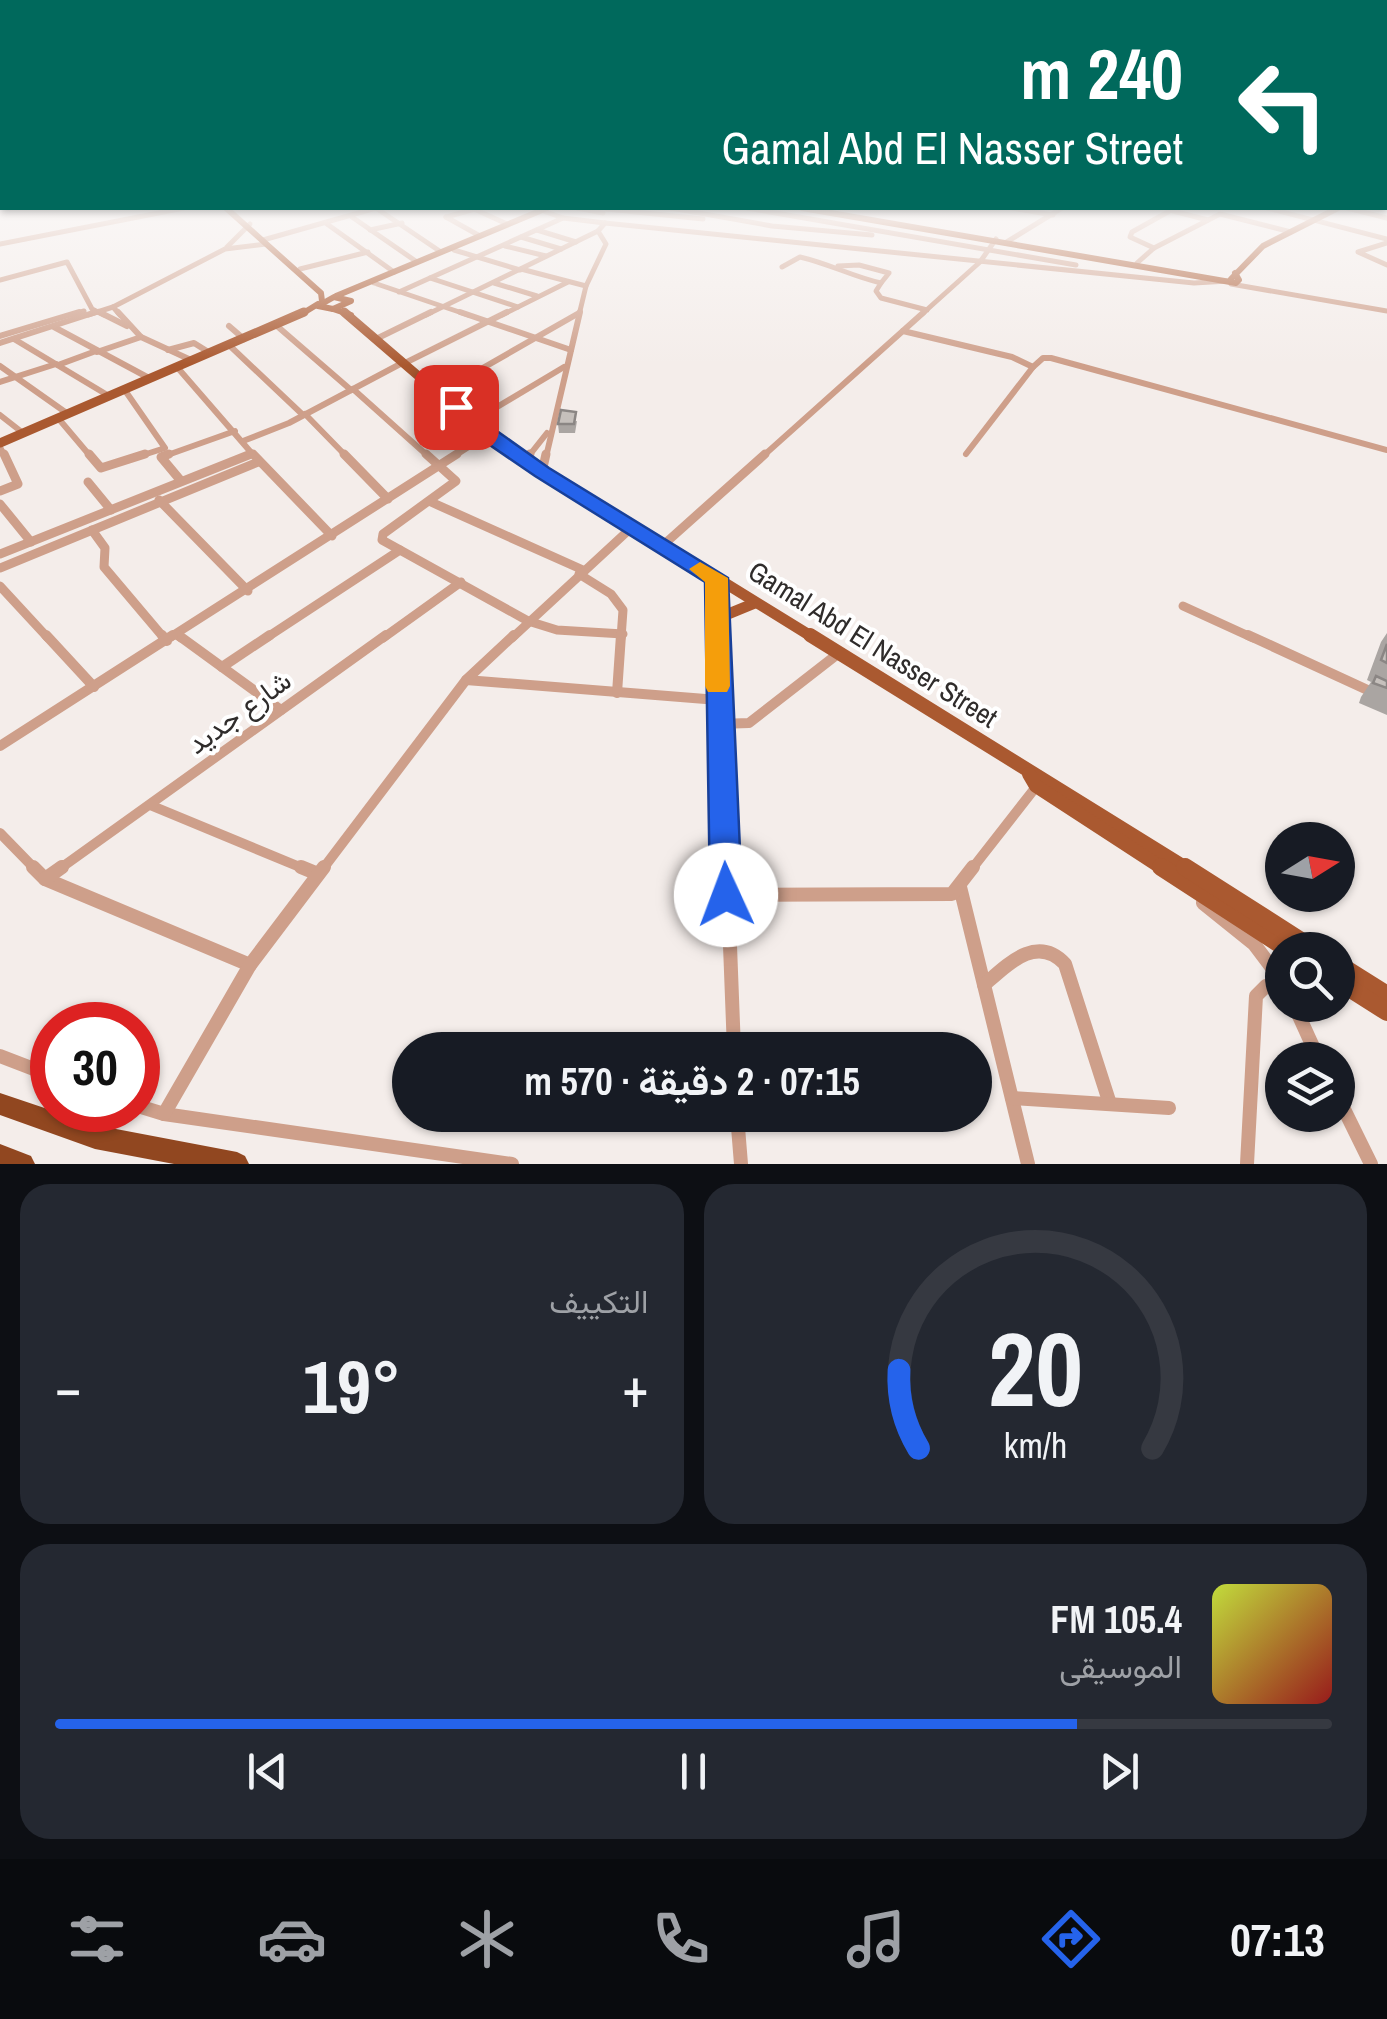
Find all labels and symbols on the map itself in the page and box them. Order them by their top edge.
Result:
pin [414,365,499,450]
street label: Gamal Abd El Nasser Street [741,552,1005,736]
street label: شارع جديد [179,661,299,763]
north arrow [1265,822,1355,912]
position arrow [674,843,778,947]
speed limit sign: 30 [30,1002,160,1132]

